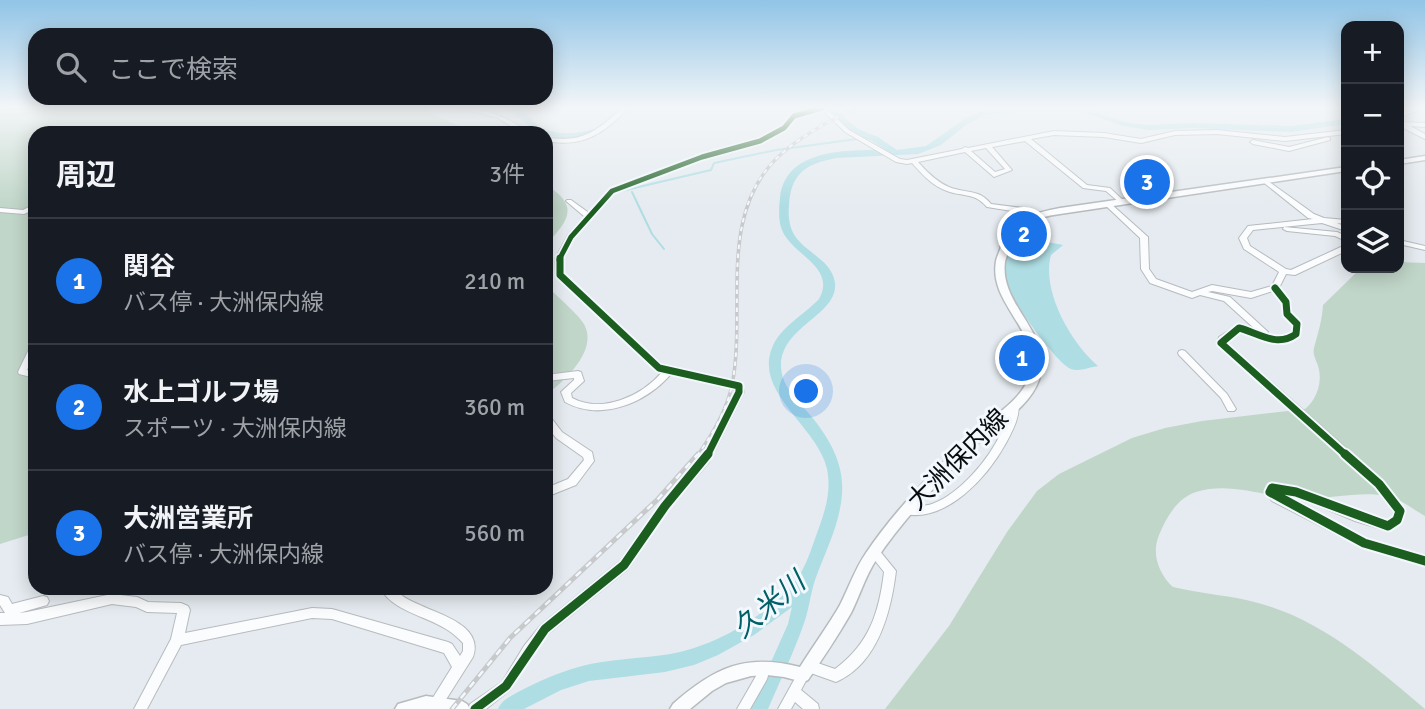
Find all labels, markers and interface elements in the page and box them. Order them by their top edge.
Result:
map controls [1341,21,1404,273]
button: + [1341,21,1404,84]
search box [28,28,553,105]
icon: search [52,48,90,86]
text: ここで検索 [108,54,238,86]
button: − [1341,84,1404,147]
button: locate [1341,147,1404,210]
pin: 3 [1124,156,1170,208]
text: 周辺 [56,157,116,194]
text: 3件 [490,160,525,189]
pin: 2 [1001,208,1047,260]
button: layers [1341,210,1404,273]
text: 関谷 [123,251,175,283]
text: 1 [73,267,85,296]
text: 210 m [464,267,525,296]
text: バス停 · 大洲保内線 [123,288,324,317]
pin: 1 [999,332,1045,384]
your location [789,374,823,408]
text: 水上ゴルフ場 [123,377,279,409]
text: 2 [73,393,85,422]
text: 360 m [464,393,525,422]
street label: 大洲保内線 [901,403,1015,517]
text: スポーツ · 大洲保内線 [123,414,347,443]
text: 大洲営業所 [123,503,253,535]
text: 3 [73,519,85,548]
text: 560 m [464,519,525,548]
text: バス停 · 大洲保内線 [123,540,324,569]
water label: 久米川 [726,563,814,645]

